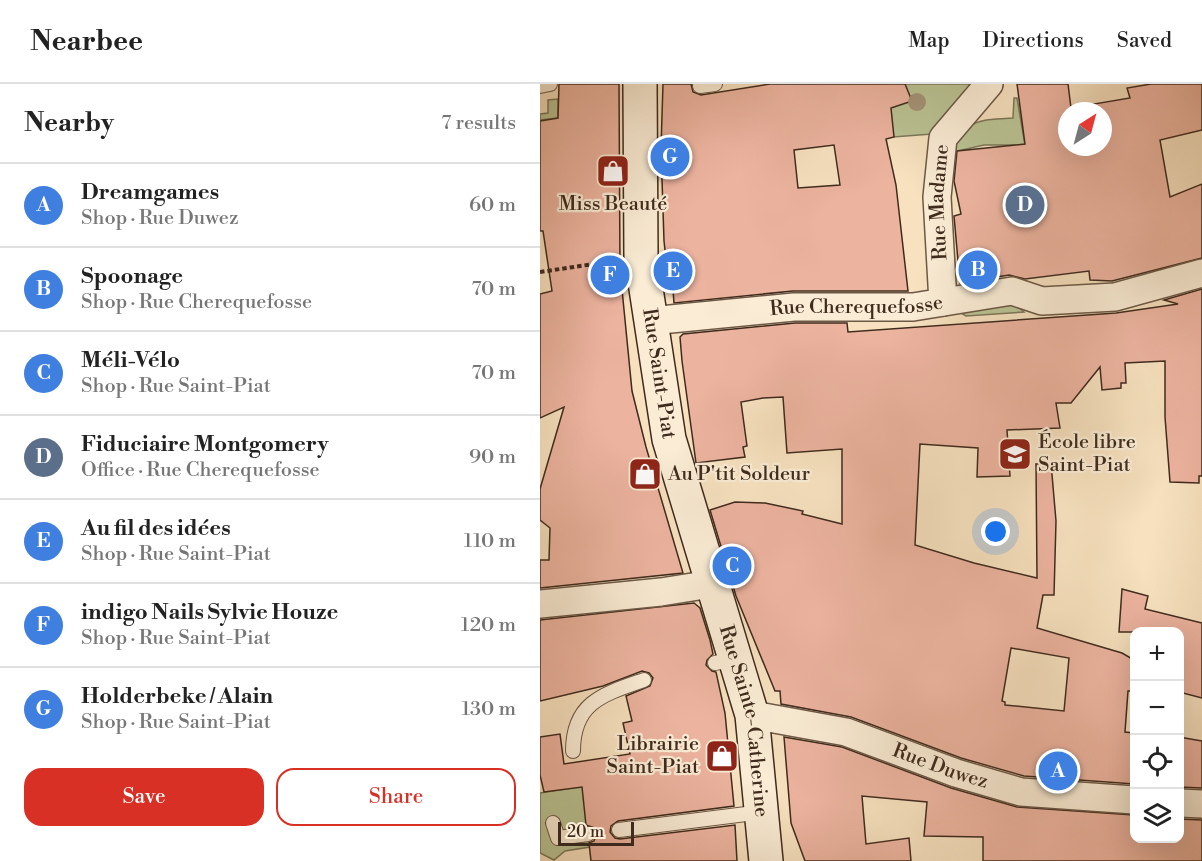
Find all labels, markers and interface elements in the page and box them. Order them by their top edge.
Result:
text: Nearbee [30,24,143,59]
text: Map [908,28,950,54]
text: Directions [983,28,1084,54]
text: Saved [1117,28,1172,54]
north arrow [1058,102,1112,156]
text: Nearby [24,107,114,139]
text: 7 results [441,111,516,136]
pin: G [650,134,690,180]
street label: Rue Madame [924,143,955,261]
shop icon: Miss Beauté [595,153,631,189]
text: Dreamgames [81,179,219,206]
pin: D [1006,182,1044,228]
place label: Miss Beauté [559,192,667,217]
text: A [36,193,51,218]
text: 60 m [469,193,516,218]
text: Shop · Rue Duwez [81,206,238,231]
pin: E [654,248,692,294]
pin: B [958,248,998,292]
pin: F [590,252,630,297]
text: Spoonage [81,263,183,290]
text: B [36,277,51,302]
text: 70 m [472,277,516,302]
text: Shop · Rue Cherequefosse [81,290,312,315]
street label: Rue Cherequefosse [768,290,945,322]
street label: Rue Saint-Piat [637,306,681,441]
text: Méli-Vélo [81,347,180,374]
text: C [36,361,51,386]
text: 70 m [472,361,516,386]
text: Shop · Rue Saint-Piat [81,374,271,399]
place label: École libre Saint-Piat [1038,429,1136,478]
text: Fiduciaire Montgomery [81,431,329,458]
school or university icon: École libre Saint-Piat [997,436,1033,472]
text: D [36,445,51,470]
text: 90 m [469,445,516,470]
shop icon: Au P'tit Soldeur [627,456,663,492]
text: Office · Rue Cherequefosse [81,458,320,483]
place label: Au P'tit Soldeur [667,462,810,487]
text: Au fil des idées [81,515,231,542]
your location [981,517,1010,546]
text: E [37,529,50,554]
text: 110 m [464,529,516,554]
text: Shop · Rue Saint-Piat [81,542,271,567]
pin: C [712,544,752,588]
text: indigo Nails Sylvie Houze [81,599,338,626]
text: F [36,613,51,638]
text: 120 m [461,613,516,638]
street label: Rue Sainte-Catherine [713,622,774,818]
text: Shop · Rue Saint-Piat [81,626,271,651]
map controls [1130,627,1184,843]
button: + [1130,627,1184,681]
button: − [1130,681,1184,735]
text: Holderbeke / Alain [81,683,273,710]
text: G [36,697,51,722]
text: 130 m [461,697,516,722]
text: Shop · Rue Saint-Piat [81,710,271,735]
place label: Librairie Saint-Piat [606,732,699,780]
button: locate [1130,735,1184,789]
shop icon: Librairie Saint-Piat [704,738,740,774]
street label: Rue Duwez [889,738,991,794]
pin: A [1038,748,1078,794]
button: Save [24,768,264,826]
button: Share [276,768,516,826]
button: layers [1130,789,1184,843]
scale bar [558,819,634,846]
text: 20 m [567,822,604,842]

